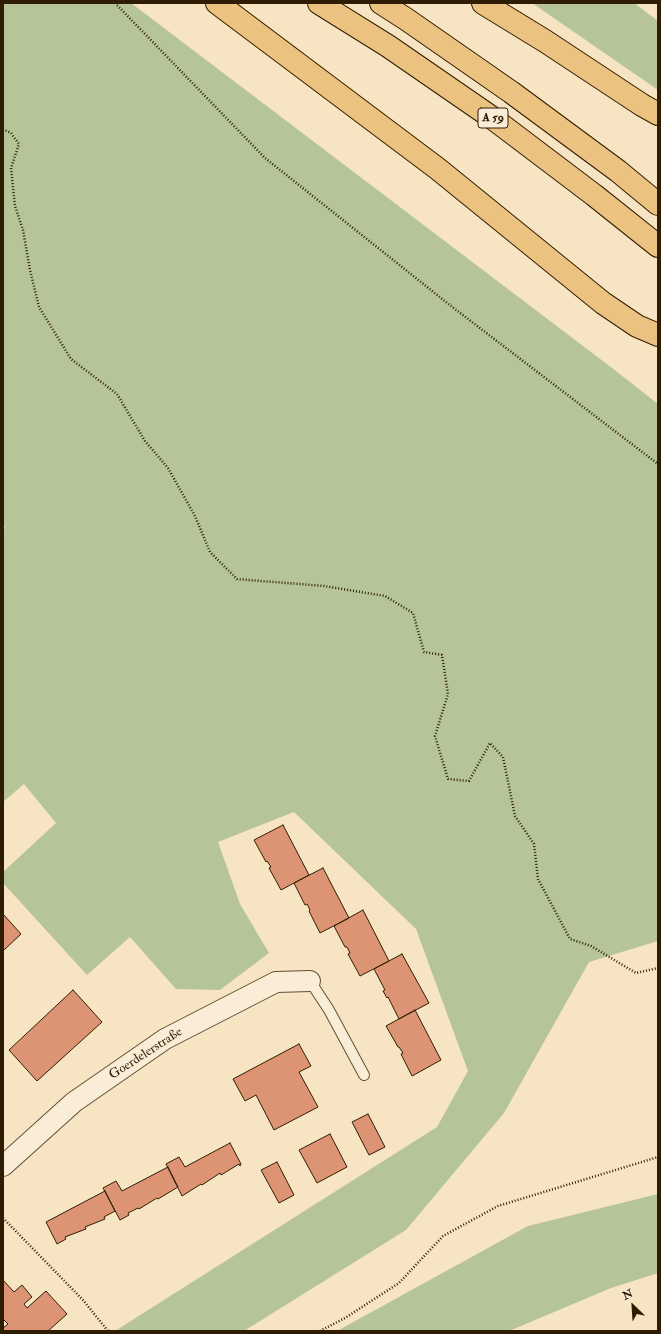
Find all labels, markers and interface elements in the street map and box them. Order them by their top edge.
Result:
road number: A 59 [478,108,508,128]
street label: Goerdelerstraße [106,1025,186,1083]
north arrow [613,1286,653,1326]
text: N [620,1287,635,1303]

